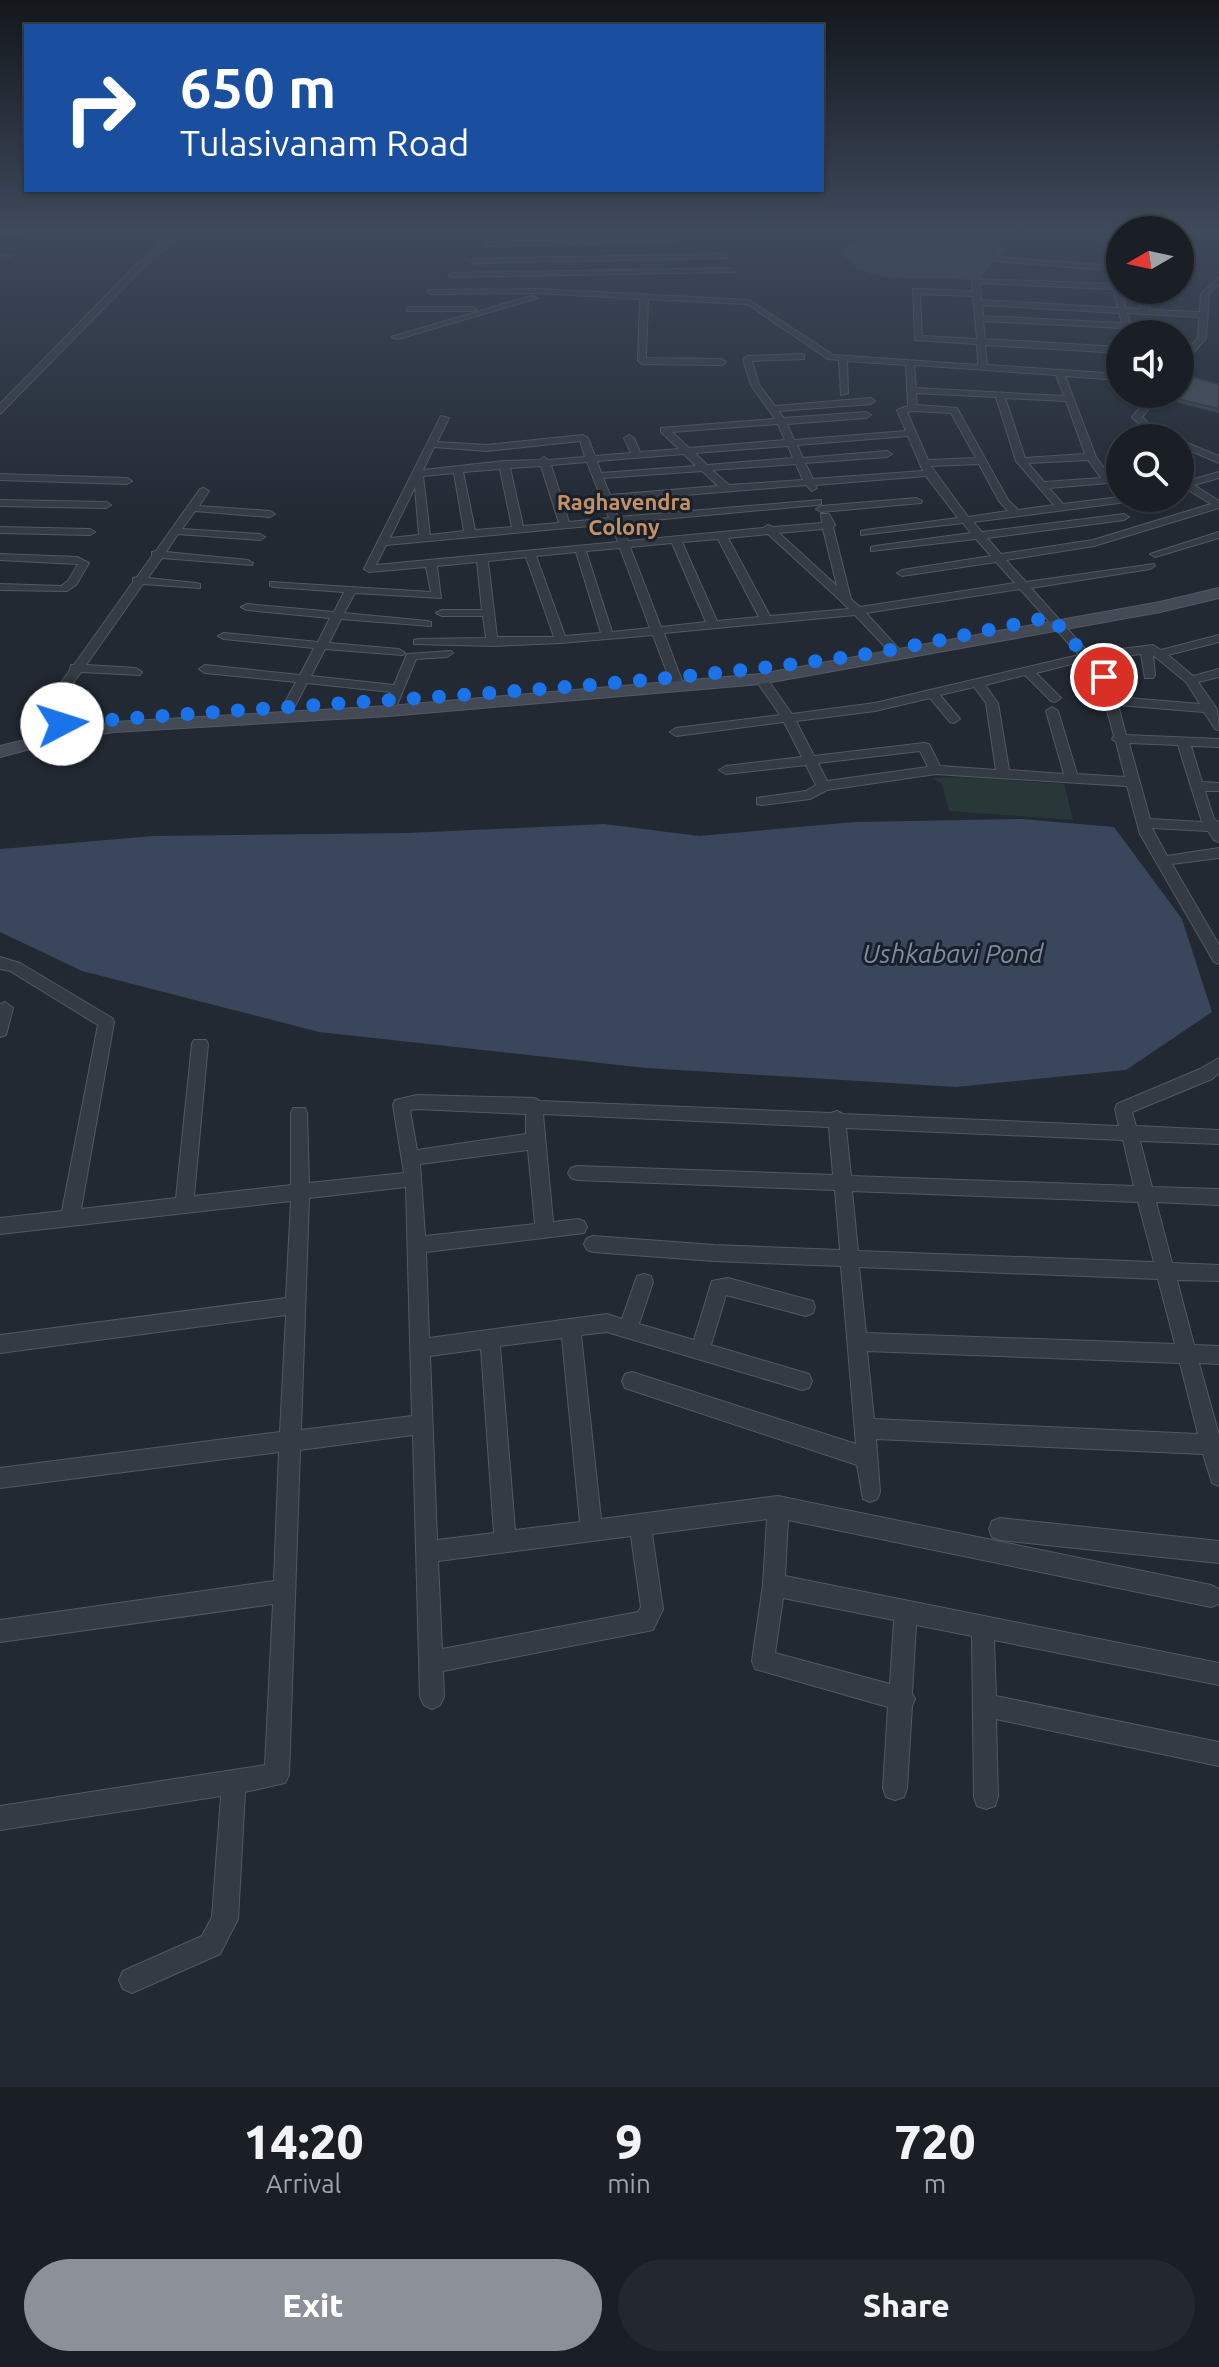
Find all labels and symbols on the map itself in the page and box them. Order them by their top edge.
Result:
north arrow [1106,216,1194,304]
district label: Raghavendra Colony [557,489,691,539]
pin [1070,643,1138,711]
position arrow [20,682,104,766]
water label: Ushkabavi Pond [863,939,1045,968]

